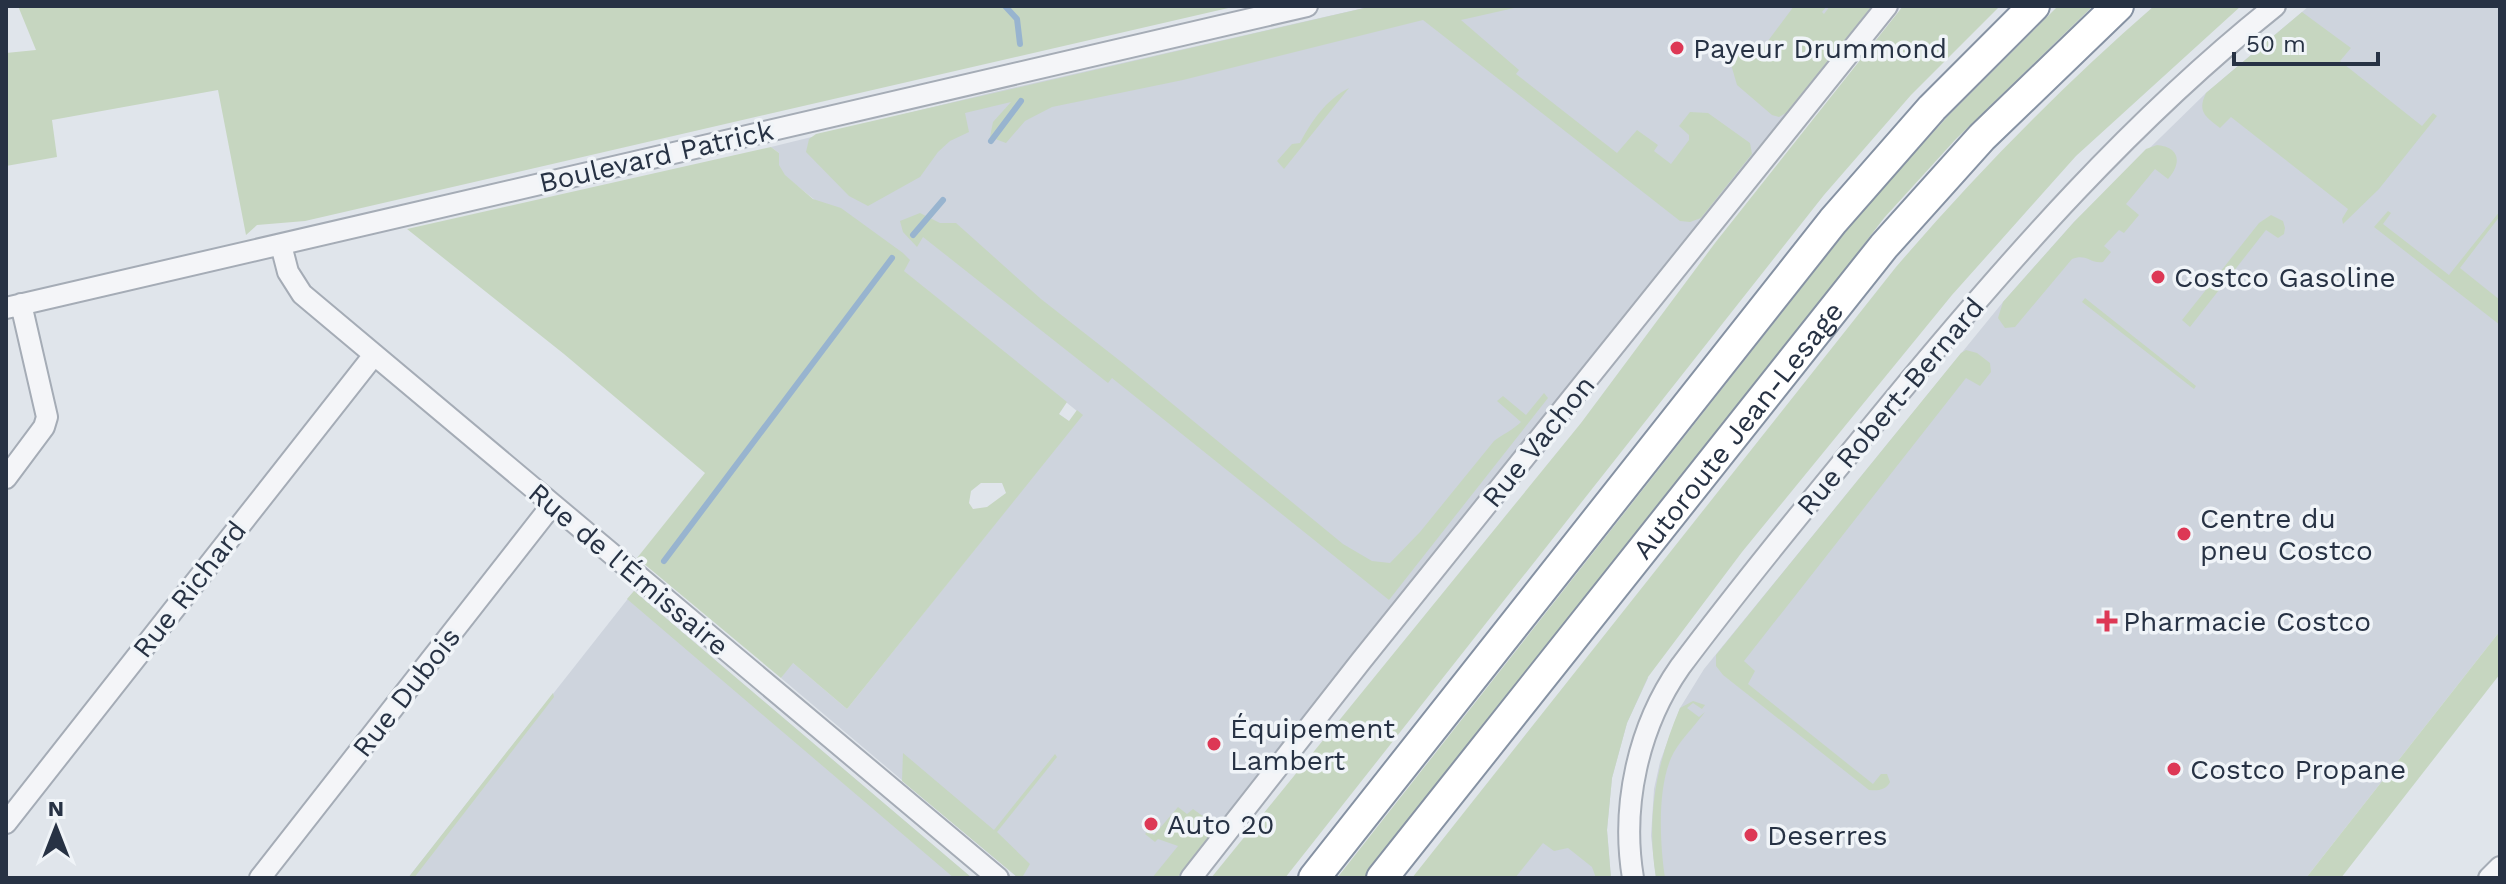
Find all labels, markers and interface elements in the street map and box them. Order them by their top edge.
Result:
scale bar [2234,16,2378,66]
text: 50 m [2246,30,2306,58]
place label: Payeur Drummond [1693,32,1947,65]
marker: Payeur Drummond [1668,39,1686,57]
street label: Boulevard Patrick [536,113,777,199]
place label: Costco Gasoline [2174,261,2396,294]
marker: Costco Gasoline [2149,268,2167,286]
street label: Rue Robert-Bernard [1790,291,1991,522]
street label: Autoroute Jean-Lesage [1626,295,1850,566]
street label: Rue Vachon [1475,369,1601,514]
street label: Rue de l'Émissaire [522,476,735,663]
place label: Centre du pneu Costco [2200,502,2373,567]
street label: Rue Richard [126,514,253,664]
marker: Centre du pneu Costco [2175,525,2193,543]
place label: Pharmacie Costco [2123,605,2371,638]
marker: Pharmacie Costco [2098,612,2116,630]
street label: Rue Dubois [346,621,467,764]
place label: Équipement Lambert [1230,712,1395,777]
marker: Équipement Lambert [1205,735,1223,753]
place label: Costco Propane [2190,753,2406,786]
marker: Costco Propane [2165,760,2183,778]
north arrow [16,788,96,868]
text: N [48,796,64,821]
place label: Auto 20 [1167,808,1274,841]
marker: Auto 20 [1142,815,1160,833]
place label: Deserres [1767,819,1888,852]
marker: Deserres [1742,826,1760,844]

